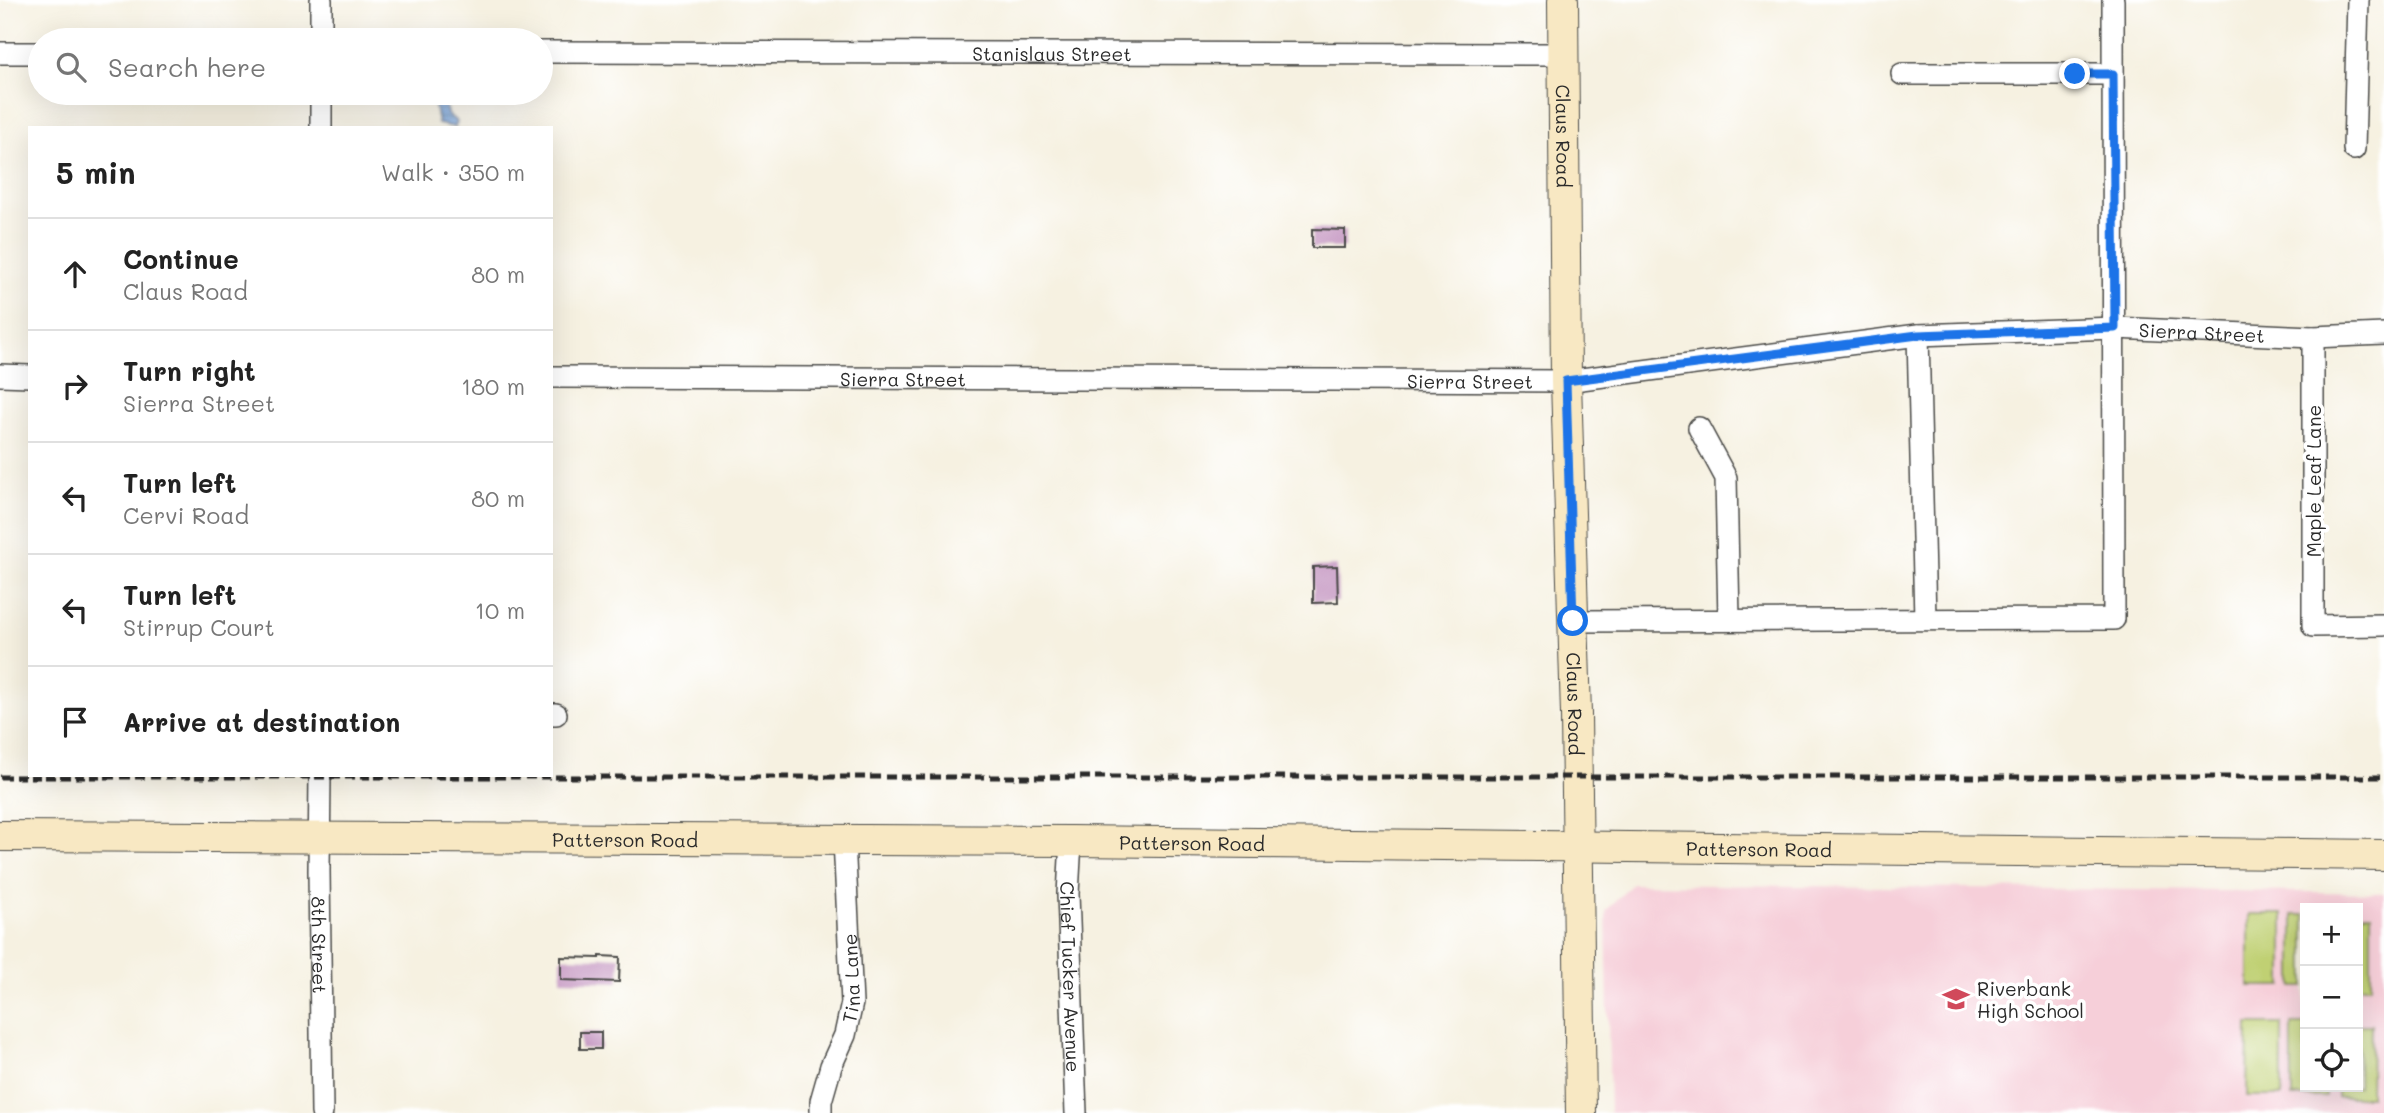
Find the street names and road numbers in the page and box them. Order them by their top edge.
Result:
street label: Stanislaus Street [972,40,1132,66]
street label: Claus Road [1551,84,1577,188]
street label: Sierra Street [2138,317,2265,347]
street label: Sierra Street [840,366,966,391]
street label: Sierra Street [1407,368,1533,393]
street label: Maple Leaf Lane [2301,405,2326,557]
street label: Claus Road [1562,652,1589,756]
street label: Patterson Road [552,826,698,852]
street label: Patterson Road [1119,829,1265,856]
street label: Patterson Road [1686,835,1832,862]
street label: Chief Tucker Avenue [1055,881,1087,1073]
street label: 8th Street [307,896,333,994]
street label: Tina Lane [836,933,865,1025]

